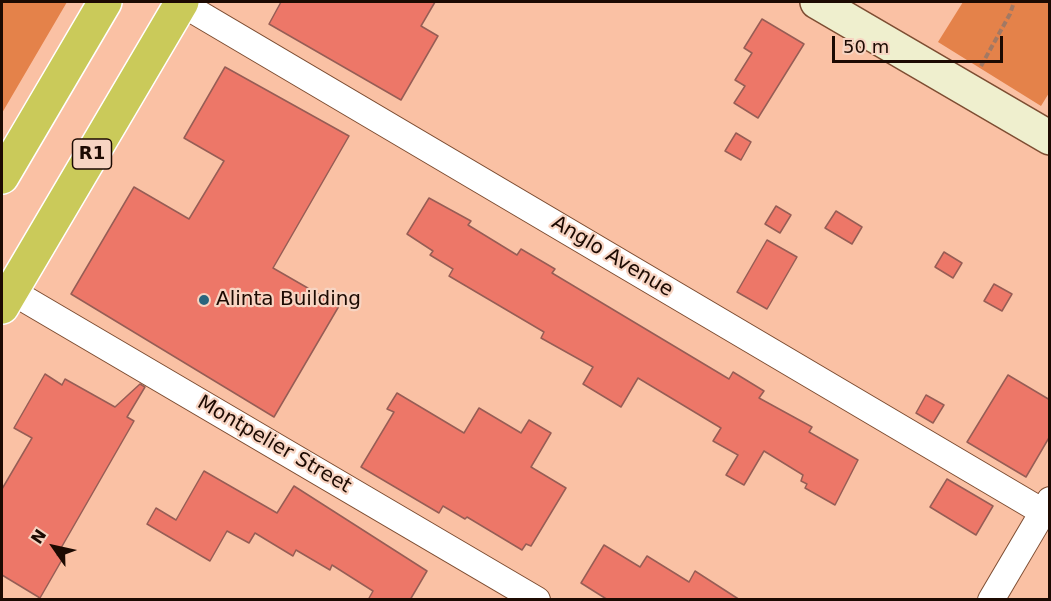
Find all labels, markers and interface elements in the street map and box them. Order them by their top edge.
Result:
scale bar [835,24,1006,62]
text: 50 m [843,36,889,57]
road number: R1 [72,139,112,169]
street label: Anglo Avenue [547,211,677,303]
place label: Alinta Building [216,288,361,312]
marker: Alinta Building [197,293,211,307]
street label: Montpelier Street [193,391,355,499]
north arrow [24,517,84,577]
text: N [27,526,50,548]

